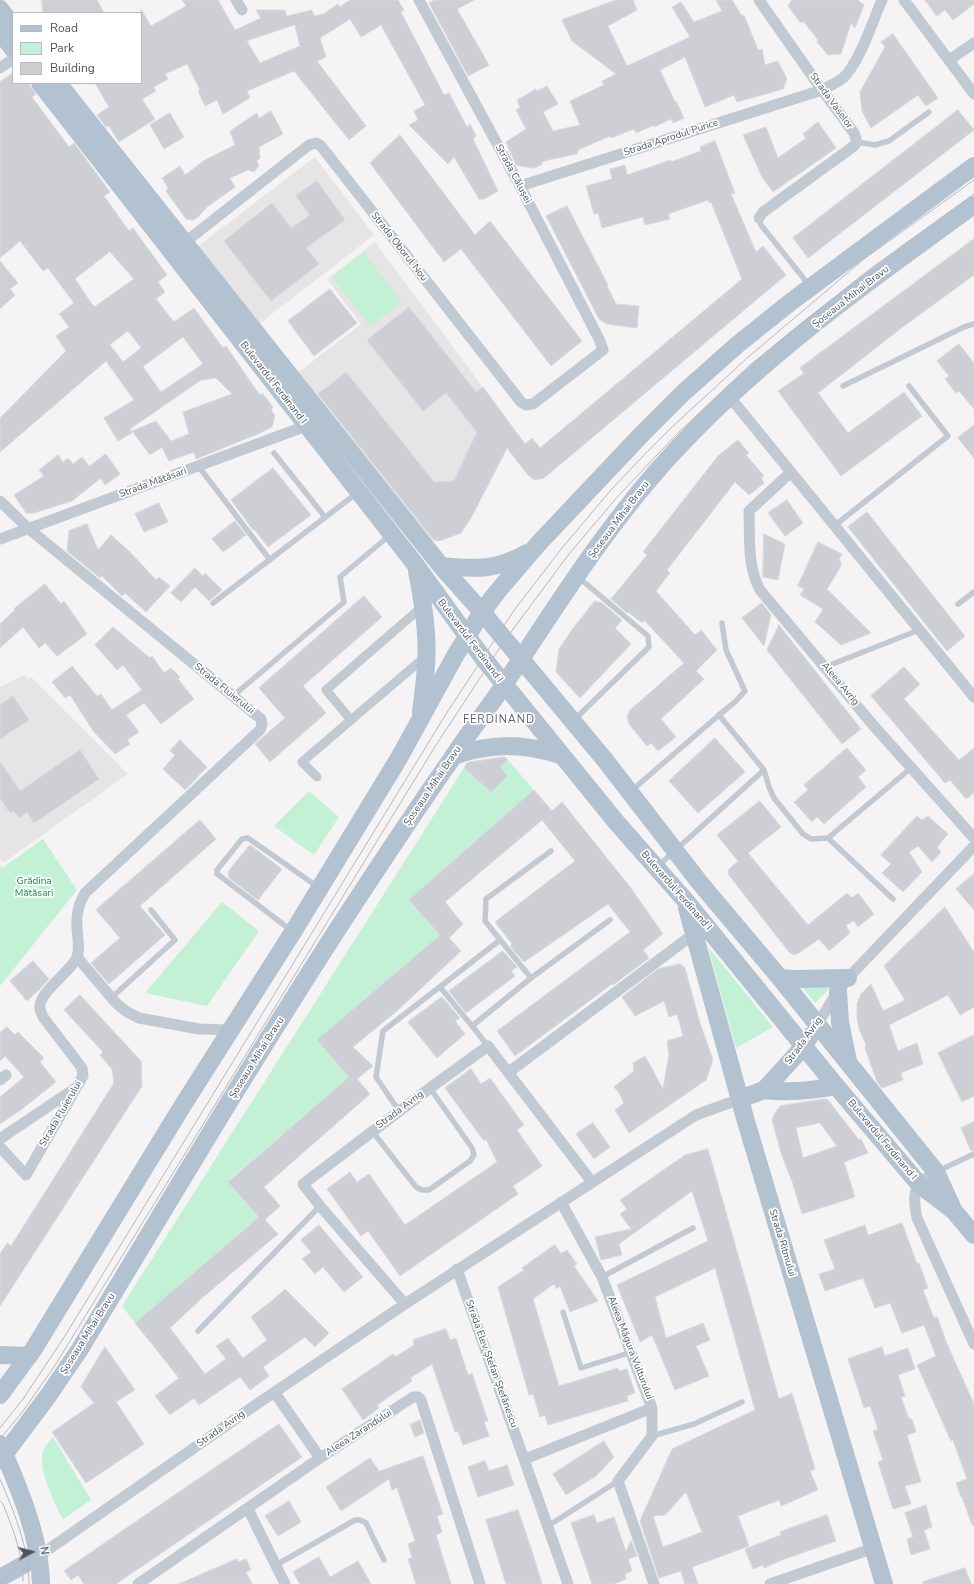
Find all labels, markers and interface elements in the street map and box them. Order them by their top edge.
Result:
legend [12,12,142,84]
text: Road [50,20,78,36]
text: Park [50,40,74,56]
text: Building [50,60,95,76]
street label: Strada Vaselor [807,71,855,131]
street label: Strada Aprodul Purice [622,117,720,159]
street label: Strada Călușei [492,142,534,206]
street label: Strada Oborul Nou [368,210,430,284]
street label: Șoseaua Mihai Bravu [810,263,892,331]
street label: Bulevardul Ferdinand I [237,339,309,427]
street label: Strada Mătăsari [118,465,188,501]
street label: Șoseaua Mihai Bravu [586,479,652,561]
street label: Bulevardul Ferdinand I [435,597,505,685]
street label: Aleea Avrig [818,660,862,708]
street label: Strada Fluierului [191,661,257,717]
district label: FERDINAND [463,713,535,727]
street label: Șoseaua Mihai Bravu [402,744,464,828]
street label: Bulevardul Ferdinand I [638,849,714,933]
park label: Grădina Mătăsari [15,876,53,900]
street label: Șoseaua Mihai Bravu [227,1015,287,1101]
street label: Strada Avrig [783,1015,825,1067]
street label: Strada Fluierului [37,1079,85,1149]
street label: Strada Avrig [374,1088,426,1132]
street label: Bulevardul Ferdinand I [845,1097,919,1183]
street label: Strada Ritmului [766,1208,798,1278]
street label: Șoseaua Mihai Bravu [58,1291,118,1377]
street label: Aleea Măgura Vulturului [605,1295,655,1401]
street label: Strada Elev Ștefan Ștefănescu [462,1298,520,1430]
street label: Aleea Zarandului [324,1407,394,1459]
street label: Strada Avrig [195,1408,247,1450]
north arrow [12,1532,52,1572]
text: N [36,1545,52,1555]

